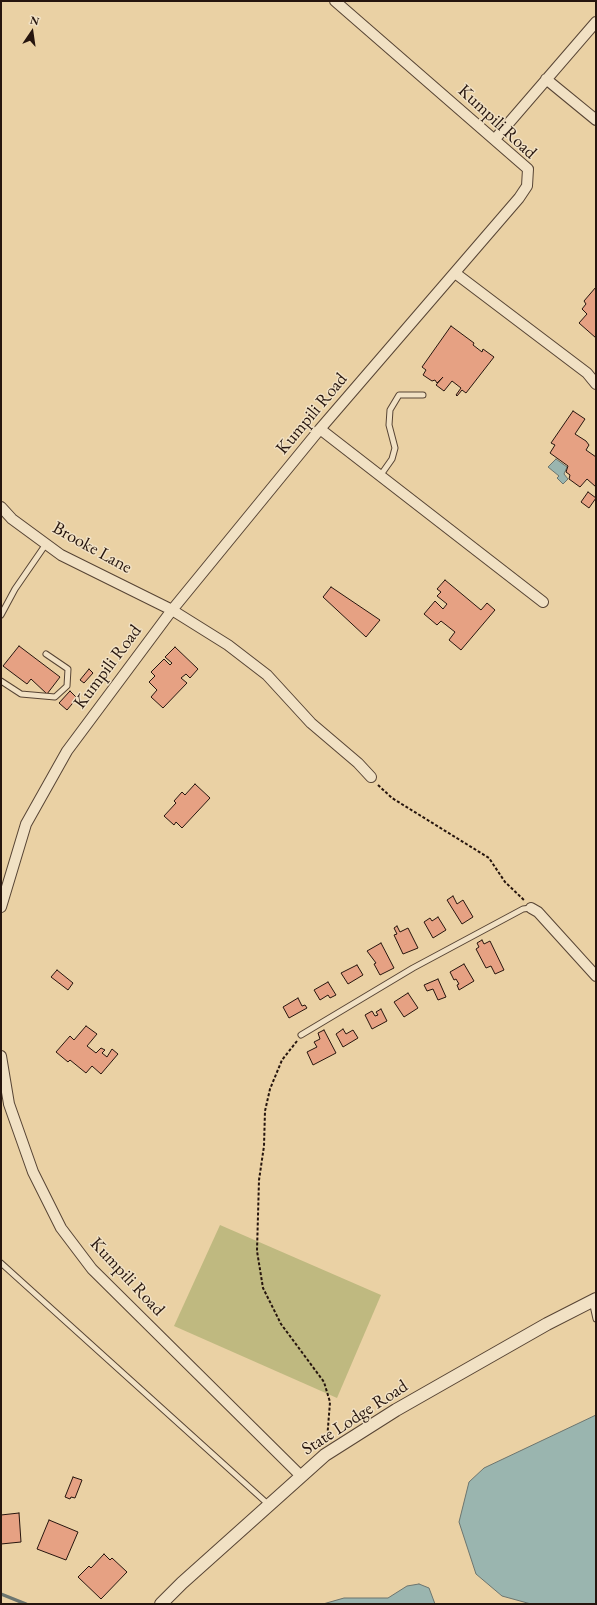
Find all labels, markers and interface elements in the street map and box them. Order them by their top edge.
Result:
north arrow [12,12,52,52]
text: N [29,12,41,28]
street label: Kumpili Road [453,80,541,164]
street label: Kumpili Road [272,369,352,459]
street label: Brooke Lane [49,517,135,579]
street label: Kumpili Road [69,621,147,713]
street label: Kumpili Road [85,1233,169,1321]
street label: State Lodge Road [298,1376,412,1460]

